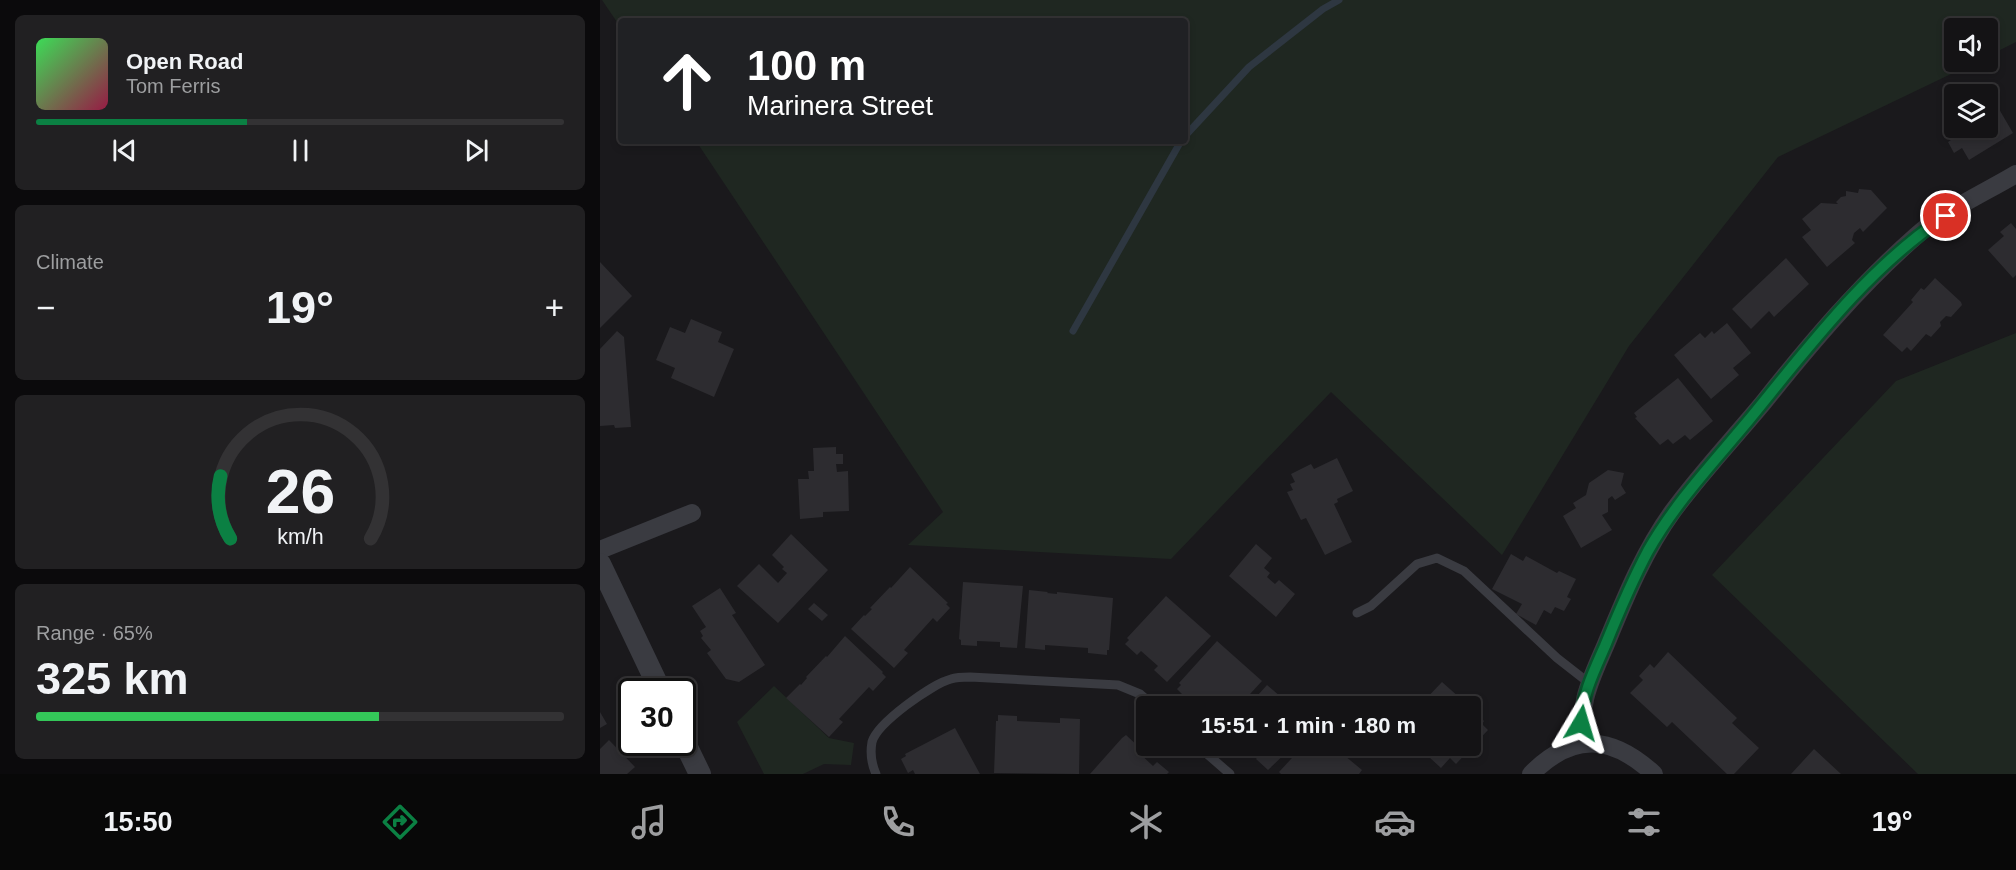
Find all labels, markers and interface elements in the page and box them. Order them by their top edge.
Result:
map controls [1944,18,1998,138]
button: sound [1944,18,1998,72]
icon: ahead [648,42,726,120]
text: 100 m [747,42,866,89]
text: Open Road [126,49,243,74]
text: Tom Ferris [126,75,220,97]
button: layers [1944,84,1998,138]
text: Marinera Street [747,91,933,121]
icon: previous [108,134,141,167]
icon: pause [284,134,317,167]
icon: next [460,134,493,167]
pin [1920,190,1971,241]
icon: arrive [1929,199,1962,232]
text: Climate [36,251,104,273]
text: 19° [266,282,334,333]
text: − [36,289,55,326]
text: + [545,289,564,326]
text: 26 [265,457,335,526]
text: km/h [277,525,323,549]
text: Range · 65% [36,622,153,644]
text: 325 km [36,653,189,704]
speed limit sign: 30 [618,678,696,756]
position arrow [1549,691,1613,755]
text: 15:51 · 1 min · 180 m [1201,713,1416,738]
icon: directions [379,801,421,843]
icon: music [628,801,670,843]
icon: phone [877,801,919,843]
icon: climate [1125,801,1167,843]
icon: car [1374,801,1416,843]
icon: filters [1623,801,1665,843]
text: 15:50 [103,807,172,837]
text: 19° [1872,807,1913,837]

